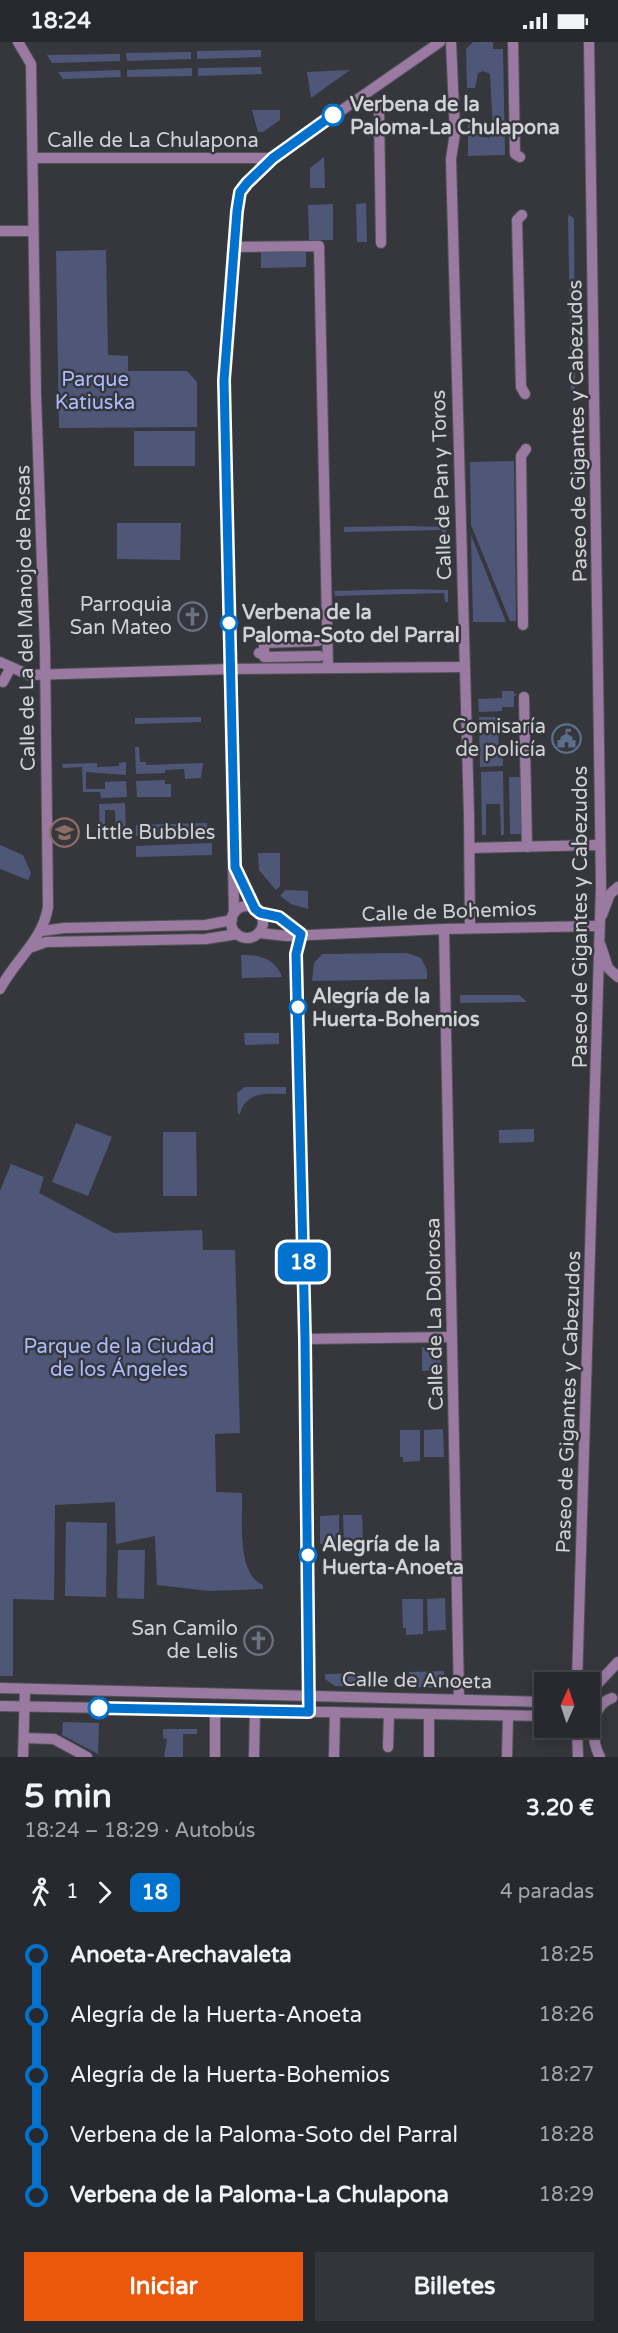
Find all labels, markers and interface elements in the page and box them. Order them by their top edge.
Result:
text: 18:24 [30,8,91,34]
place label: Verbena de la Paloma-La Chulapona [350,93,560,140]
marker: Verbena de la Paloma-La Chulapona [322,104,344,126]
street label: Calle de La Chulapona [47,129,259,153]
street label: Paseo de Gigantes y Cabezudos [563,279,593,583]
park label: Parque Katiuska [55,368,135,415]
street label: Calle de Pan y Toros [427,389,457,581]
street label: Calle de La del Manojo de Rosas [11,465,41,771]
place label: Parroquia San Mateo [70,593,172,640]
church icon: Parroquia San Mateo [177,600,209,632]
place label: Verbena de la Paloma-Soto del Parral [242,601,460,648]
marker: Verbena de la Paloma-Soto del Parral [220,614,238,632]
place label: Comisaría de policía [452,715,546,762]
public building icon: Comisaría de policía [551,722,583,754]
street label: Paseo de Gigantes y Cabezudos [569,766,593,1068]
school or university icon: Little Bubbles [48,816,80,848]
place label: Little Bubbles [85,821,215,845]
street label: Calle de Bohemios [361,897,537,927]
place label: Alegría de la Huerta-Bohemios [312,985,480,1032]
marker: Alegría de la Huerta-Bohemios [289,998,307,1016]
street label: Calle de La Dolorosa [421,1217,449,1411]
line badge: 18 [276,1242,330,1282]
text: 18 [290,1250,316,1275]
street label: Paseo de Gigantes y Cabezudos [552,1250,586,1554]
park label: Parque de la Ciudad de los Ángeles [24,1335,214,1382]
place label: Alegría de la Huerta-Anoeta [322,1533,464,1580]
marker: Alegría de la Huerta-Anoeta [299,1546,317,1564]
place label: San Camilo de Lelis [131,1617,238,1664]
church icon: San Camilo de Lelis [243,1624,275,1656]
street label: Calle de Anoeta [342,1668,492,1694]
north arrow [534,1672,600,1738]
map controls [534,1672,600,1738]
unlabelled marker [88,1697,110,1719]
text: 5 min [24,1777,112,1816]
text: 3.20 € [526,1795,594,1821]
text: 18:24 – 18:29 · Autobús [24,1819,255,1843]
icon: walk [24,1876,57,1909]
icon: forward [88,1876,121,1909]
text: 1 [66,1880,79,1904]
text: 18 [142,1880,168,1905]
text: 4 paradas [500,1880,594,1904]
text: Anoeta-Arechavaleta [70,1942,292,1968]
text: 18:25 [539,1943,594,1967]
text: Alegría de la Huerta-Anoeta [70,2002,362,2028]
text: 18:26 [539,2003,594,2027]
text: Alegría de la Huerta-Bohemios [70,2062,390,2088]
text: 18:27 [539,2063,594,2087]
text: Verbena de la Paloma-Soto del Parral [70,2122,458,2148]
text: 18:28 [539,2123,594,2147]
text: Verbena de la Paloma-La Chulapona [70,2182,449,2208]
text: 18:29 [539,2183,594,2207]
button: Iniciar [24,2252,303,2321]
button: Billetes [315,2252,594,2321]

